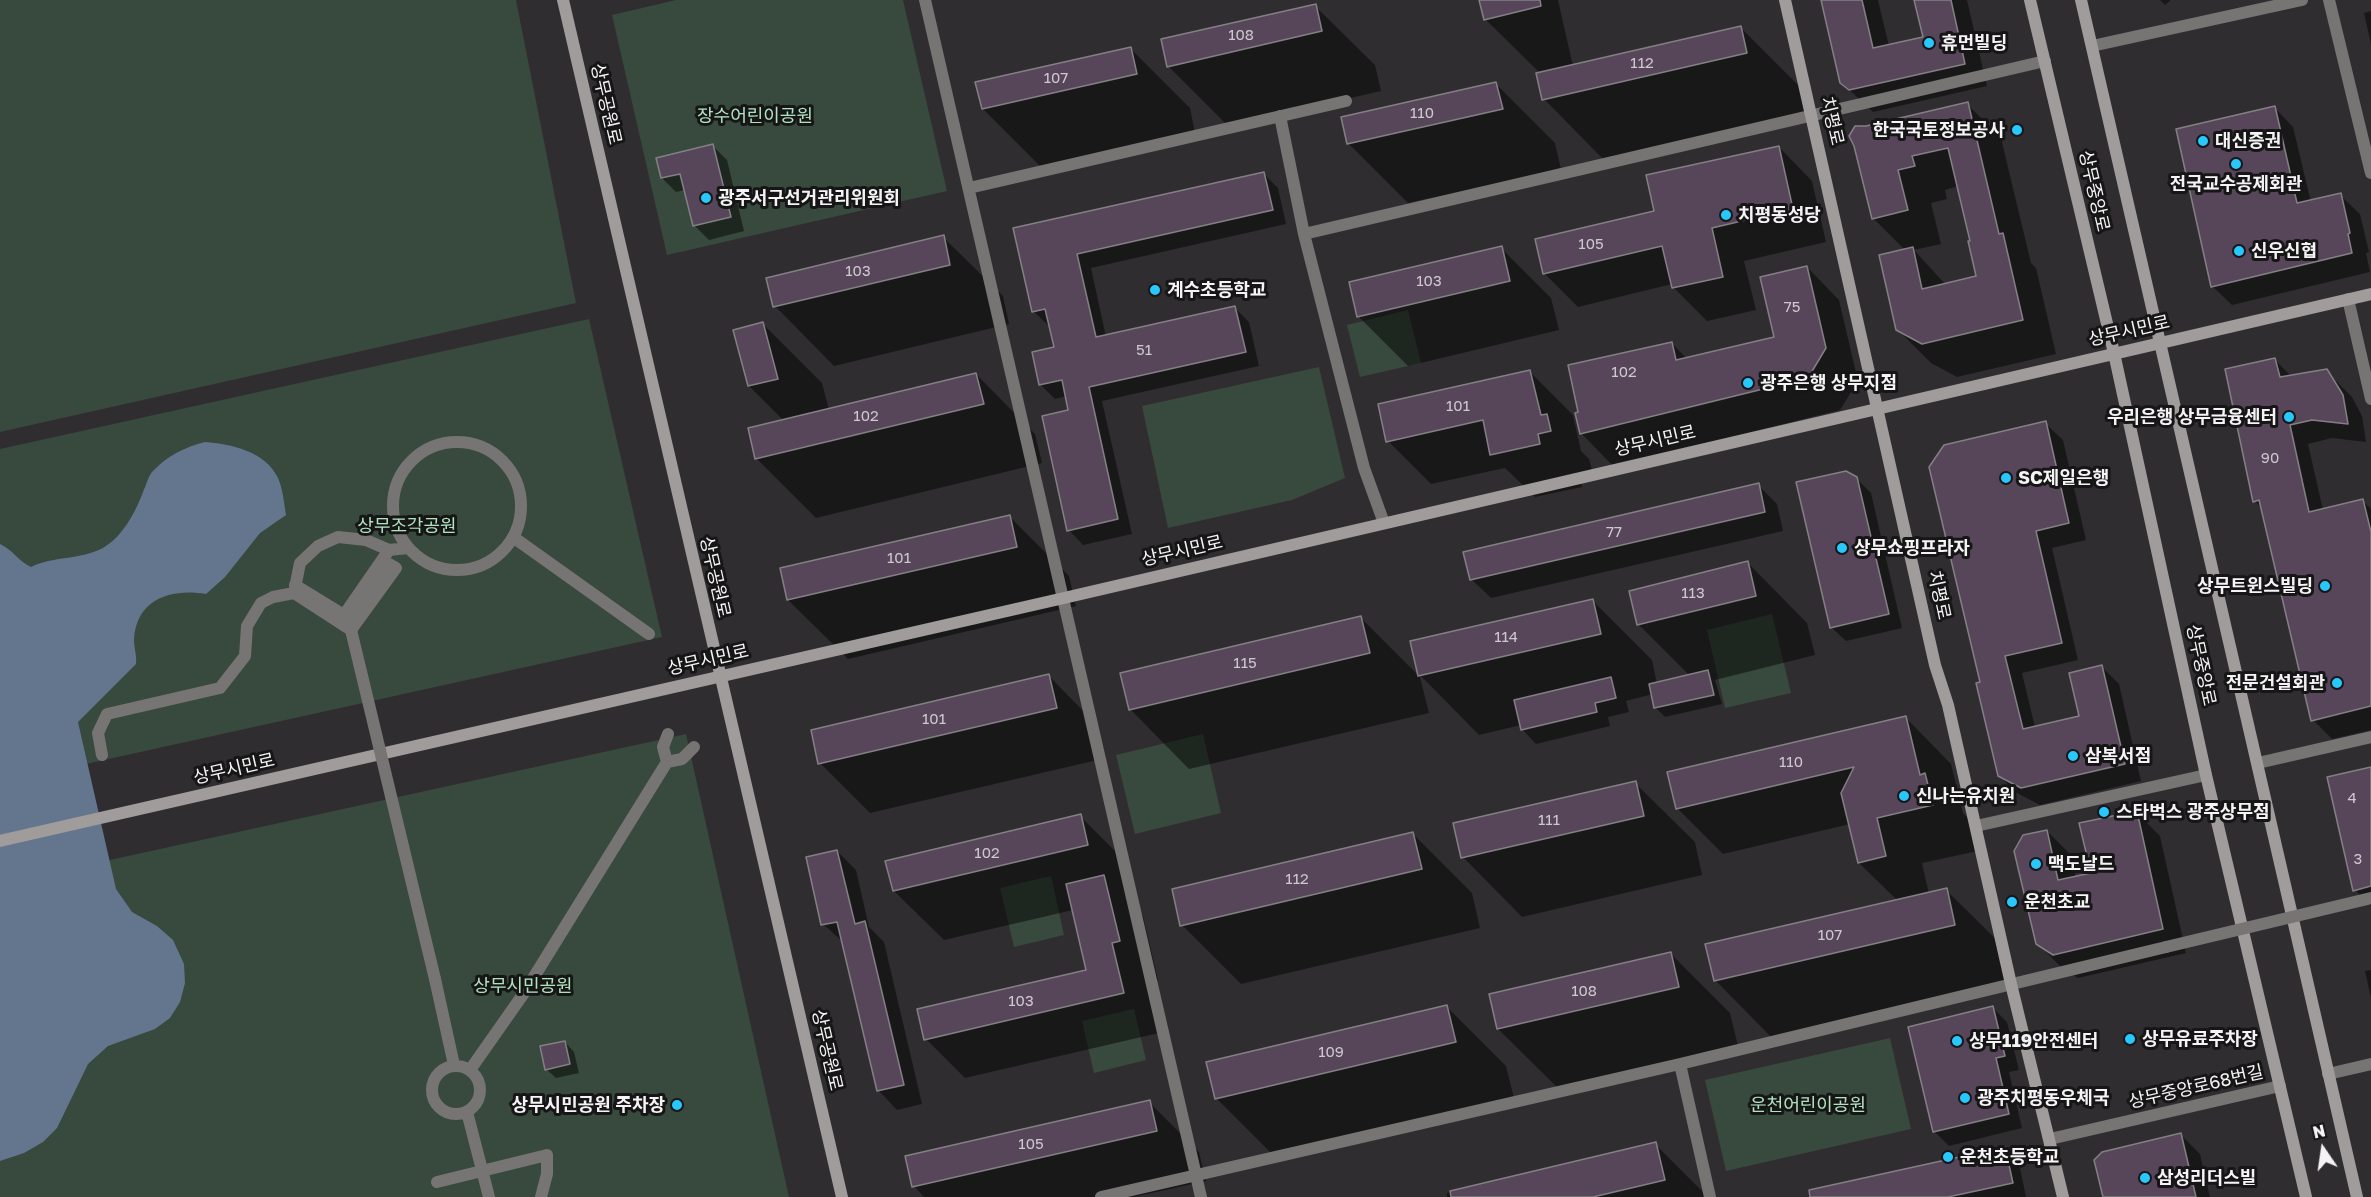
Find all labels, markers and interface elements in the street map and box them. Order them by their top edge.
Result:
house number: 108 [1228,26,1254,44]
place label: 휴먼빌딩 [1941,32,2007,54]
marker: 휴먼빌딩 [1922,36,1936,50]
house number: 112 [1630,54,1654,72]
street label: 상무공원로 [586,61,626,147]
house number: 107 [1044,69,1068,87]
street label: 치평로 [1816,94,1848,148]
house number: 110 [1410,104,1434,122]
park label: 장수어린이공원 [697,105,813,127]
place label: 한국국토정보공사 [1873,119,2005,141]
marker: 한국국토정보공사 [2010,123,2024,137]
place label: 대신증권 [2215,130,2281,152]
marker: 대신증권 [2196,134,2210,148]
street label: 상무중앙로 [2074,148,2114,234]
marker: 전국교수공제회관 [2229,157,2243,171]
place label: 전국교수공제회관 [2170,173,2302,195]
place label: 광주서구선거관리위원회 [718,187,900,209]
marker: 광주서구선거관리위원회 [699,191,713,205]
place label: 치평동성당 [1738,204,1821,226]
marker: 치평동성당 [1719,208,1733,222]
house number: 105 [1578,235,1604,253]
place label: 신우신협 [2251,240,2317,262]
marker: 신우신협 [2232,244,2246,258]
house number: 103 [845,262,871,280]
house number: 103 [1416,272,1442,290]
place label: 계수초등학교 [1167,279,1266,301]
marker: 계수초등학교 [1148,283,1162,297]
house number: 75 [1784,298,1800,316]
street label: 상무시민로 [2086,311,2172,351]
house number: 51 [1136,341,1152,359]
house number: 102 [1611,363,1637,381]
place label: 광주은행 상무지점 [1760,372,1897,394]
marker: 광주은행 상무지점 [1741,376,1755,390]
house number: 101 [1446,397,1470,415]
place label: 우리은행 상무금융센터 [2107,406,2277,428]
house number: 102 [853,407,879,425]
marker: 우리은행 상무금융센터 [2282,410,2296,424]
street label: 상무시민로 [1612,421,1698,461]
house number: 90 [2261,449,2279,467]
place label: SC제일은행 [2018,467,2109,489]
marker: SC제일은행 [1999,471,2013,485]
park label: 상무조각공원 [357,515,457,537]
house number: 77 [1606,523,1622,541]
street label: 상무시민로 [1139,531,1225,571]
street label: 상무공원로 [695,534,735,620]
place label: 상무쇼핑프라자 [1854,537,1970,559]
marker: 상무쇼핑프라자 [1835,541,1849,555]
house number: 101 [887,549,911,567]
street label: 치평로 [1923,568,1955,622]
place label: 상무트윈스빌딩 [2197,575,2313,597]
marker: 상무트윈스빌딩 [2318,579,2332,593]
house number: 113 [1681,584,1705,602]
street label: 상무중앙로 [2182,622,2220,708]
house number: 114 [1494,628,1518,646]
street label: 상무시민로 [665,640,751,680]
house number: 115 [1233,654,1257,672]
place label: 전문건설회관 [2226,672,2325,694]
marker: 전문건설회관 [2330,676,2344,690]
house number: 101 [922,710,946,728]
place label: 삼복서점 [2085,745,2151,767]
street label: 상무시민로 [191,749,277,789]
marker: 삼복서점 [2066,749,2080,763]
house number: 110 [1779,753,1803,771]
place label: 신나는유치원 [1916,785,2015,807]
marker: 신나는유치원 [1897,789,1911,803]
house number: 4 [2347,789,2357,807]
place label: 스타벅스 광주상무점 [2116,801,2270,823]
marker: 스타벅스 광주상무점 [2097,805,2111,819]
house number: 111 [1538,811,1560,829]
house number: 102 [974,844,1000,862]
house number: 3 [2354,850,2362,868]
place label: 맥도날드 [2048,853,2114,875]
marker: 맥도날드 [2029,857,2043,871]
house number: 112 [1285,870,1309,888]
place label: 운천초교 [2024,891,2090,913]
marker: 운천초교 [2005,895,2019,909]
house number: 107 [1818,926,1842,944]
park label: 상무시민공원 [473,975,573,997]
house number: 108 [1571,982,1597,1000]
house number: 103 [1008,992,1034,1010]
street label: 상무공원로 [807,1007,847,1093]
place label: 상무유료주차장 [2142,1028,2258,1050]
place label: 상무119안전센터 [1969,1030,2098,1052]
marker: 상무유료주차장 [2123,1032,2137,1046]
marker: 상무119안전센터 [1950,1034,1964,1048]
house number: 109 [1318,1043,1344,1061]
street label: 상무중앙로68번길 [2126,1061,2266,1113]
place label: 광주치평동우체국 [1977,1087,2109,1109]
marker: 광주치평동우체국 [1958,1091,1972,1105]
place label: 상무시민공원 주차장 [511,1094,665,1116]
park label: 운천어린이공원 [1750,1094,1866,1116]
marker: 상무시민공원 주차장 [670,1098,684,1112]
north arrow [2293,1119,2353,1179]
text: N [2311,1120,2327,1143]
house number: 105 [1018,1135,1044,1153]
place label: 운천초등학교 [1960,1146,2059,1168]
marker: 운천초등학교 [1941,1150,1955,1164]
place label: 삼성리더스빌 [2157,1167,2256,1189]
marker: 삼성리더스빌 [2138,1171,2152,1185]

